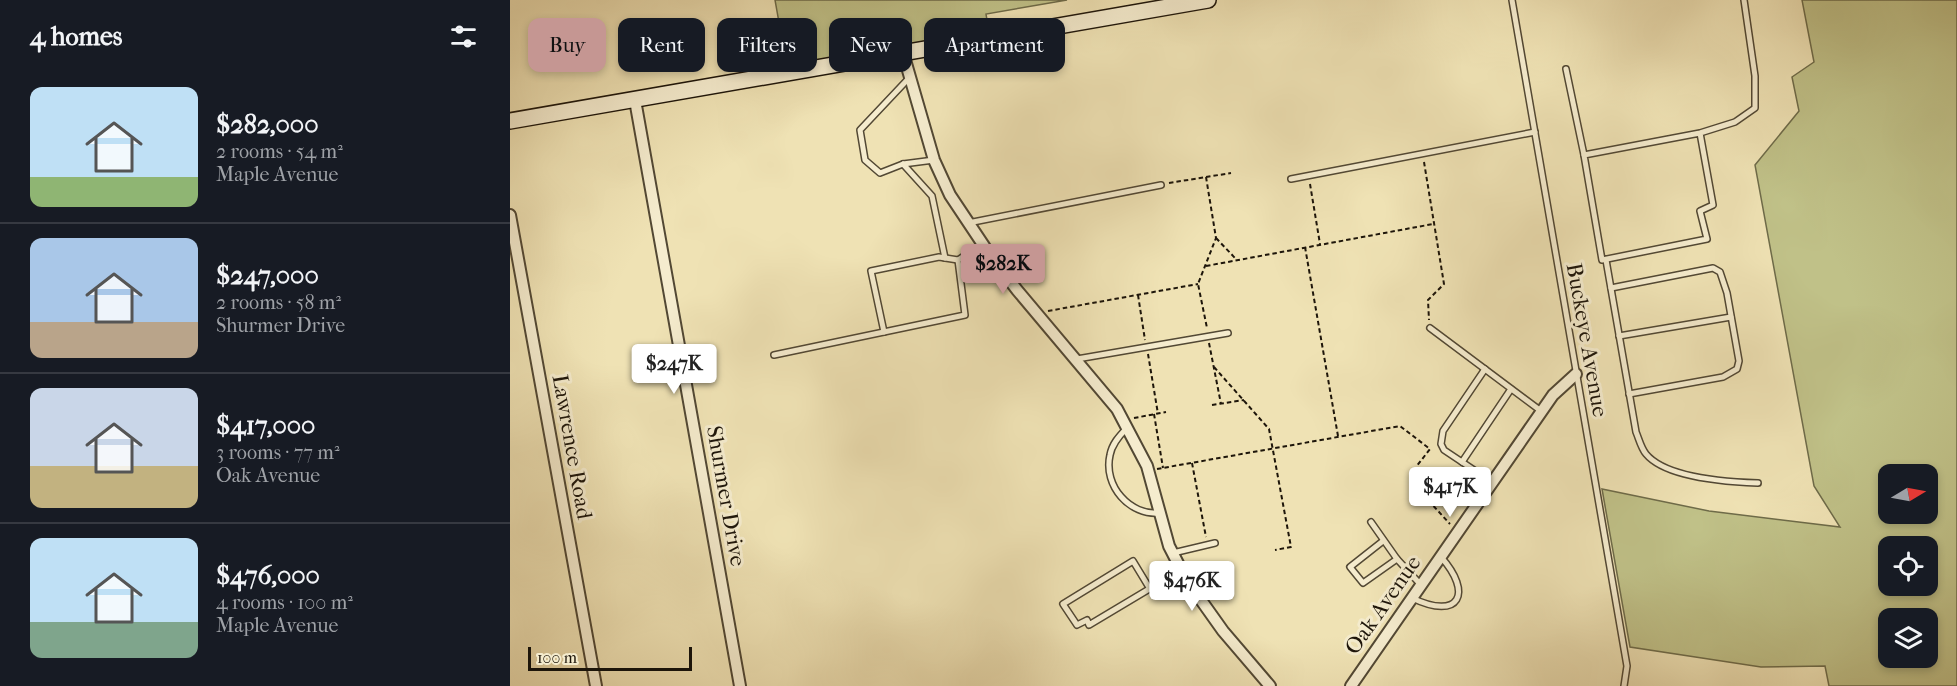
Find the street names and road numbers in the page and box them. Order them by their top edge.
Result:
street label: Buckeye Avenue [1561,261,1613,419]
street label: Lawrence Road [546,373,598,522]
street label: Shurmer Drive [701,424,751,568]
street label: Oak Avenue [1339,550,1427,659]

